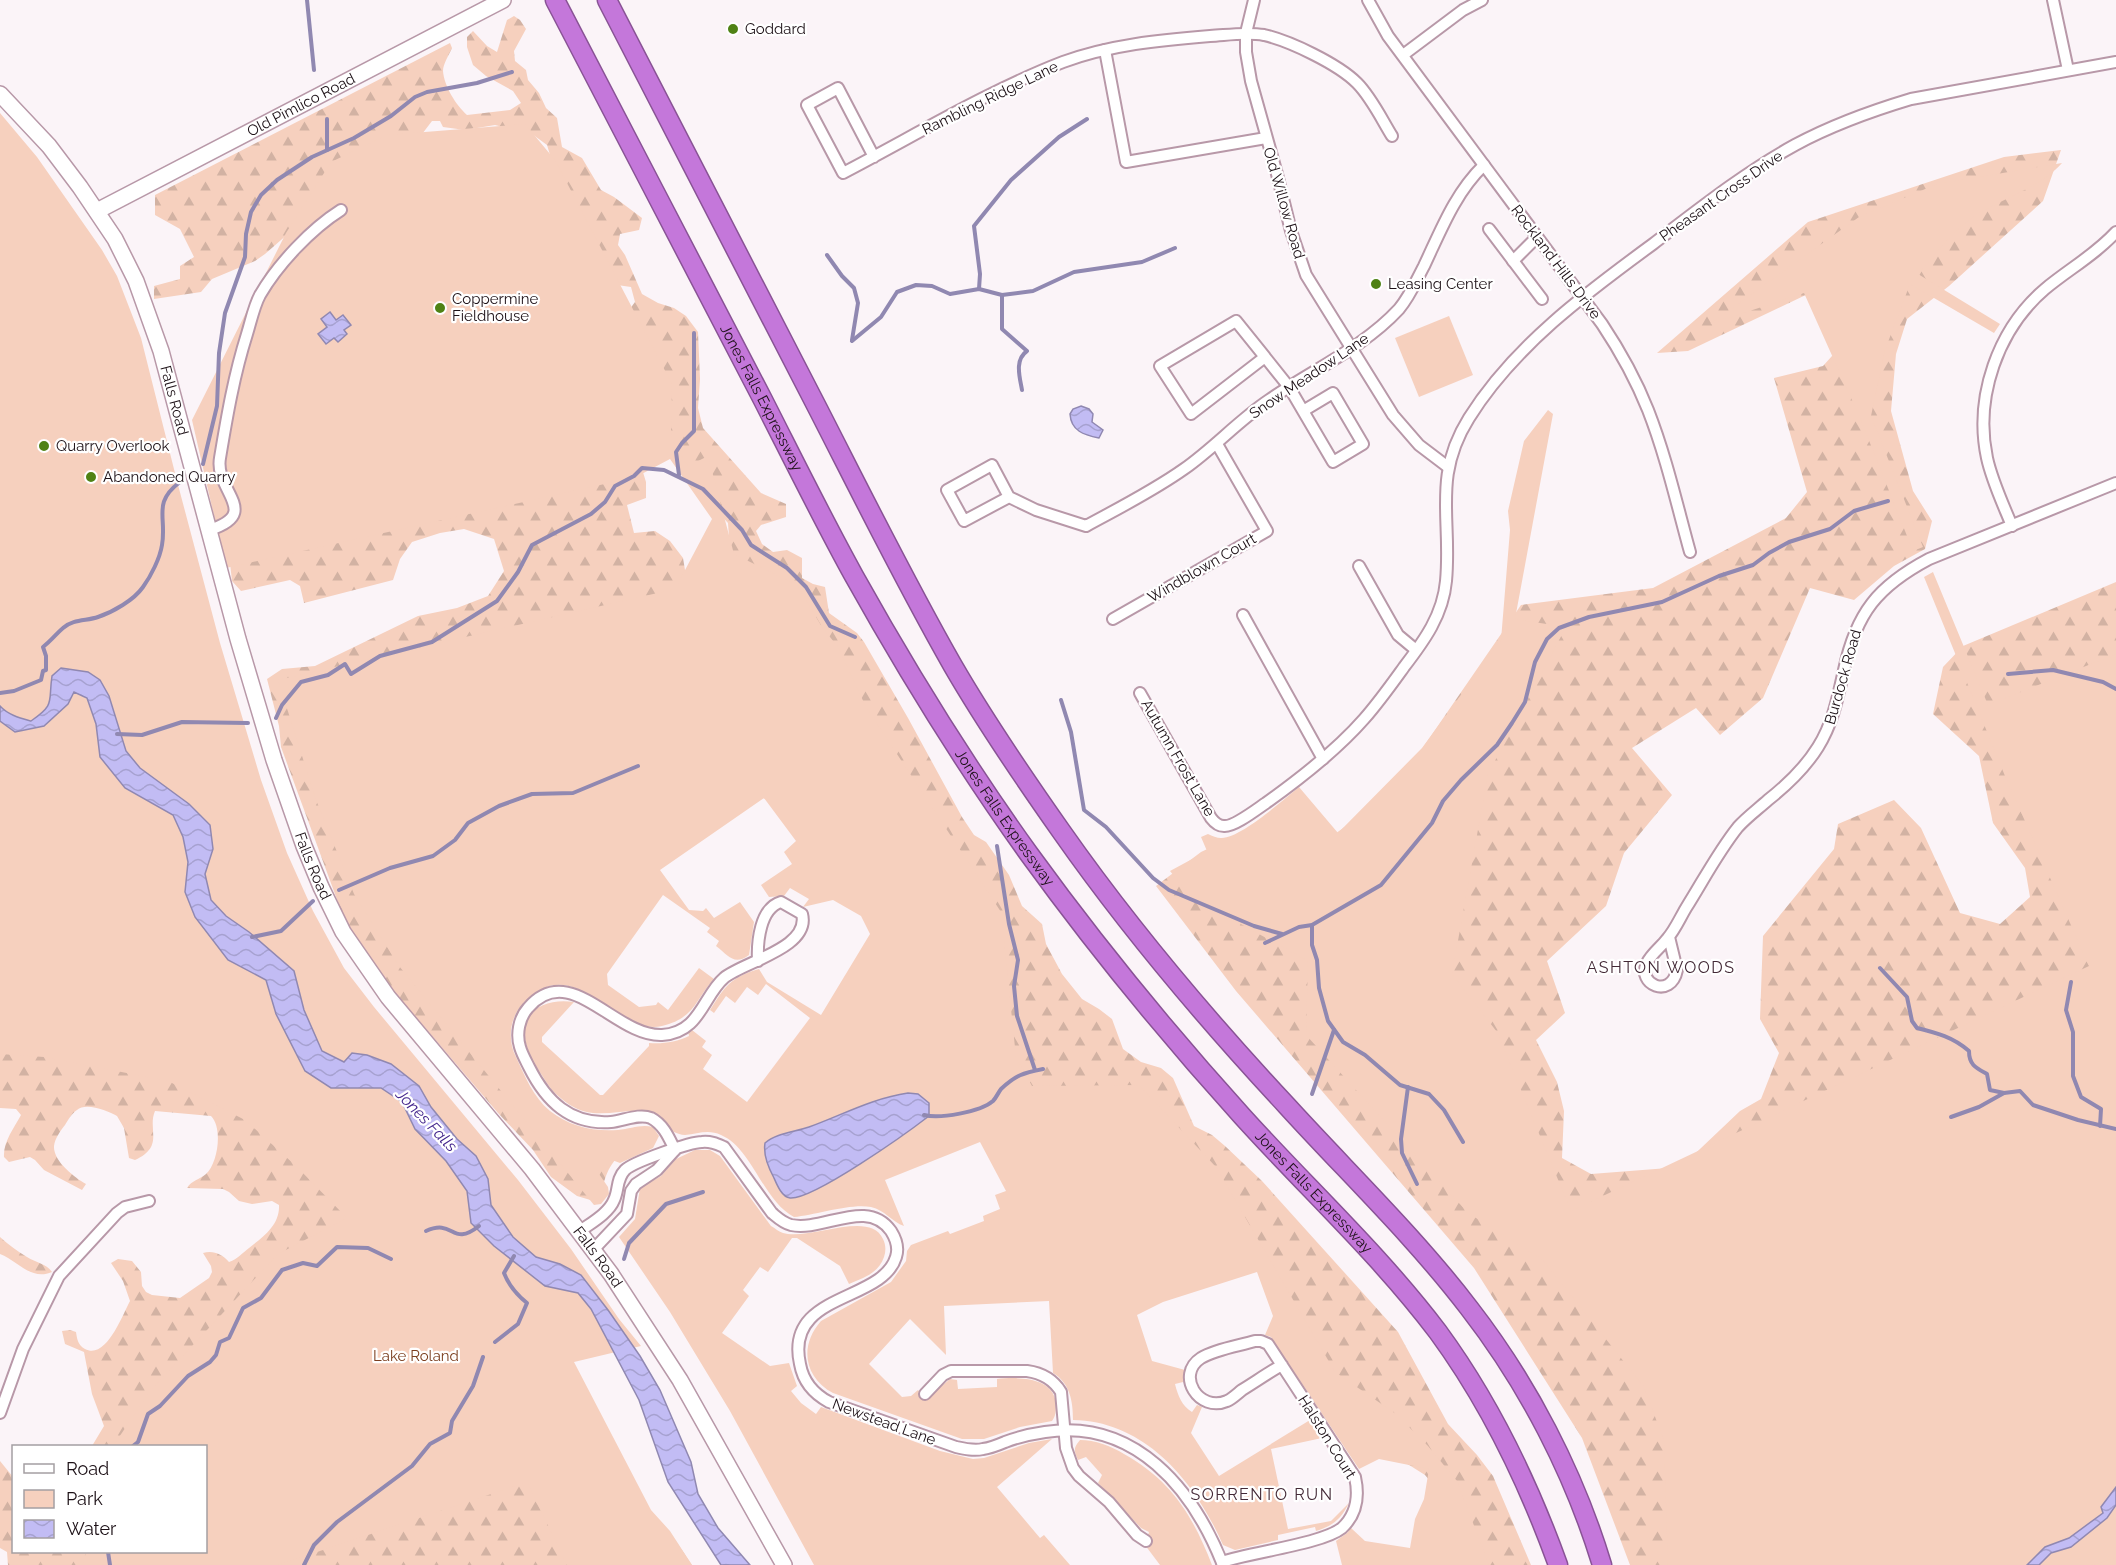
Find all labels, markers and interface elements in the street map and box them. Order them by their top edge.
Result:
place label: Goddard [745,20,806,38]
marker: Goddard [726,22,740,36]
street label: Rambling Ridge Lane [919,57,1061,139]
street label: Old Pimlico Road [244,69,358,140]
street label: Old Willow Road [1259,145,1309,261]
street label: Pheasant Cross Drive [1656,147,1786,245]
street label: Rockland Hills Drive [1507,201,1605,323]
place label: Leasing Center [1388,275,1493,293]
marker: Leasing Center [1369,277,1383,291]
place label: Coppermine Fieldhouse [452,290,539,325]
marker: Coppermine Fieldhouse [433,301,447,315]
street label: Jones Falls Expressway [716,321,806,474]
street label: Snow Meadow Lane [1246,329,1372,423]
street label: Falls Road [156,364,192,437]
place label: Quarry Overlook [56,437,169,455]
marker: Quarry Overlook [37,439,51,453]
place label: Abandoned Quarry [103,468,235,486]
marker: Abandoned Quarry [84,470,98,484]
street label: Windblown Court [1145,530,1259,606]
street label: Burdock Road [1821,627,1865,727]
street label: Autumn Frost Lane [1137,696,1219,820]
street label: Jones Falls Expressway [951,746,1058,890]
street label: Falls Road [291,830,335,903]
district label: ASHTON WOODS [1587,958,1735,977]
water label: Jones Falls [391,1084,461,1156]
street label: Jones Falls Expressway [1251,1127,1376,1257]
street label: Falls Road [569,1223,626,1291]
park label: Lake Roland [373,1347,459,1365]
street label: Halston Court [1294,1392,1360,1482]
street label: Newstead Lane [830,1395,938,1449]
legend [12,1445,207,1553]
text: Road [66,1458,109,1479]
district label: SORRENTO RUN [1190,1485,1334,1504]
text: Park [66,1488,103,1509]
text: Water [66,1518,117,1539]

